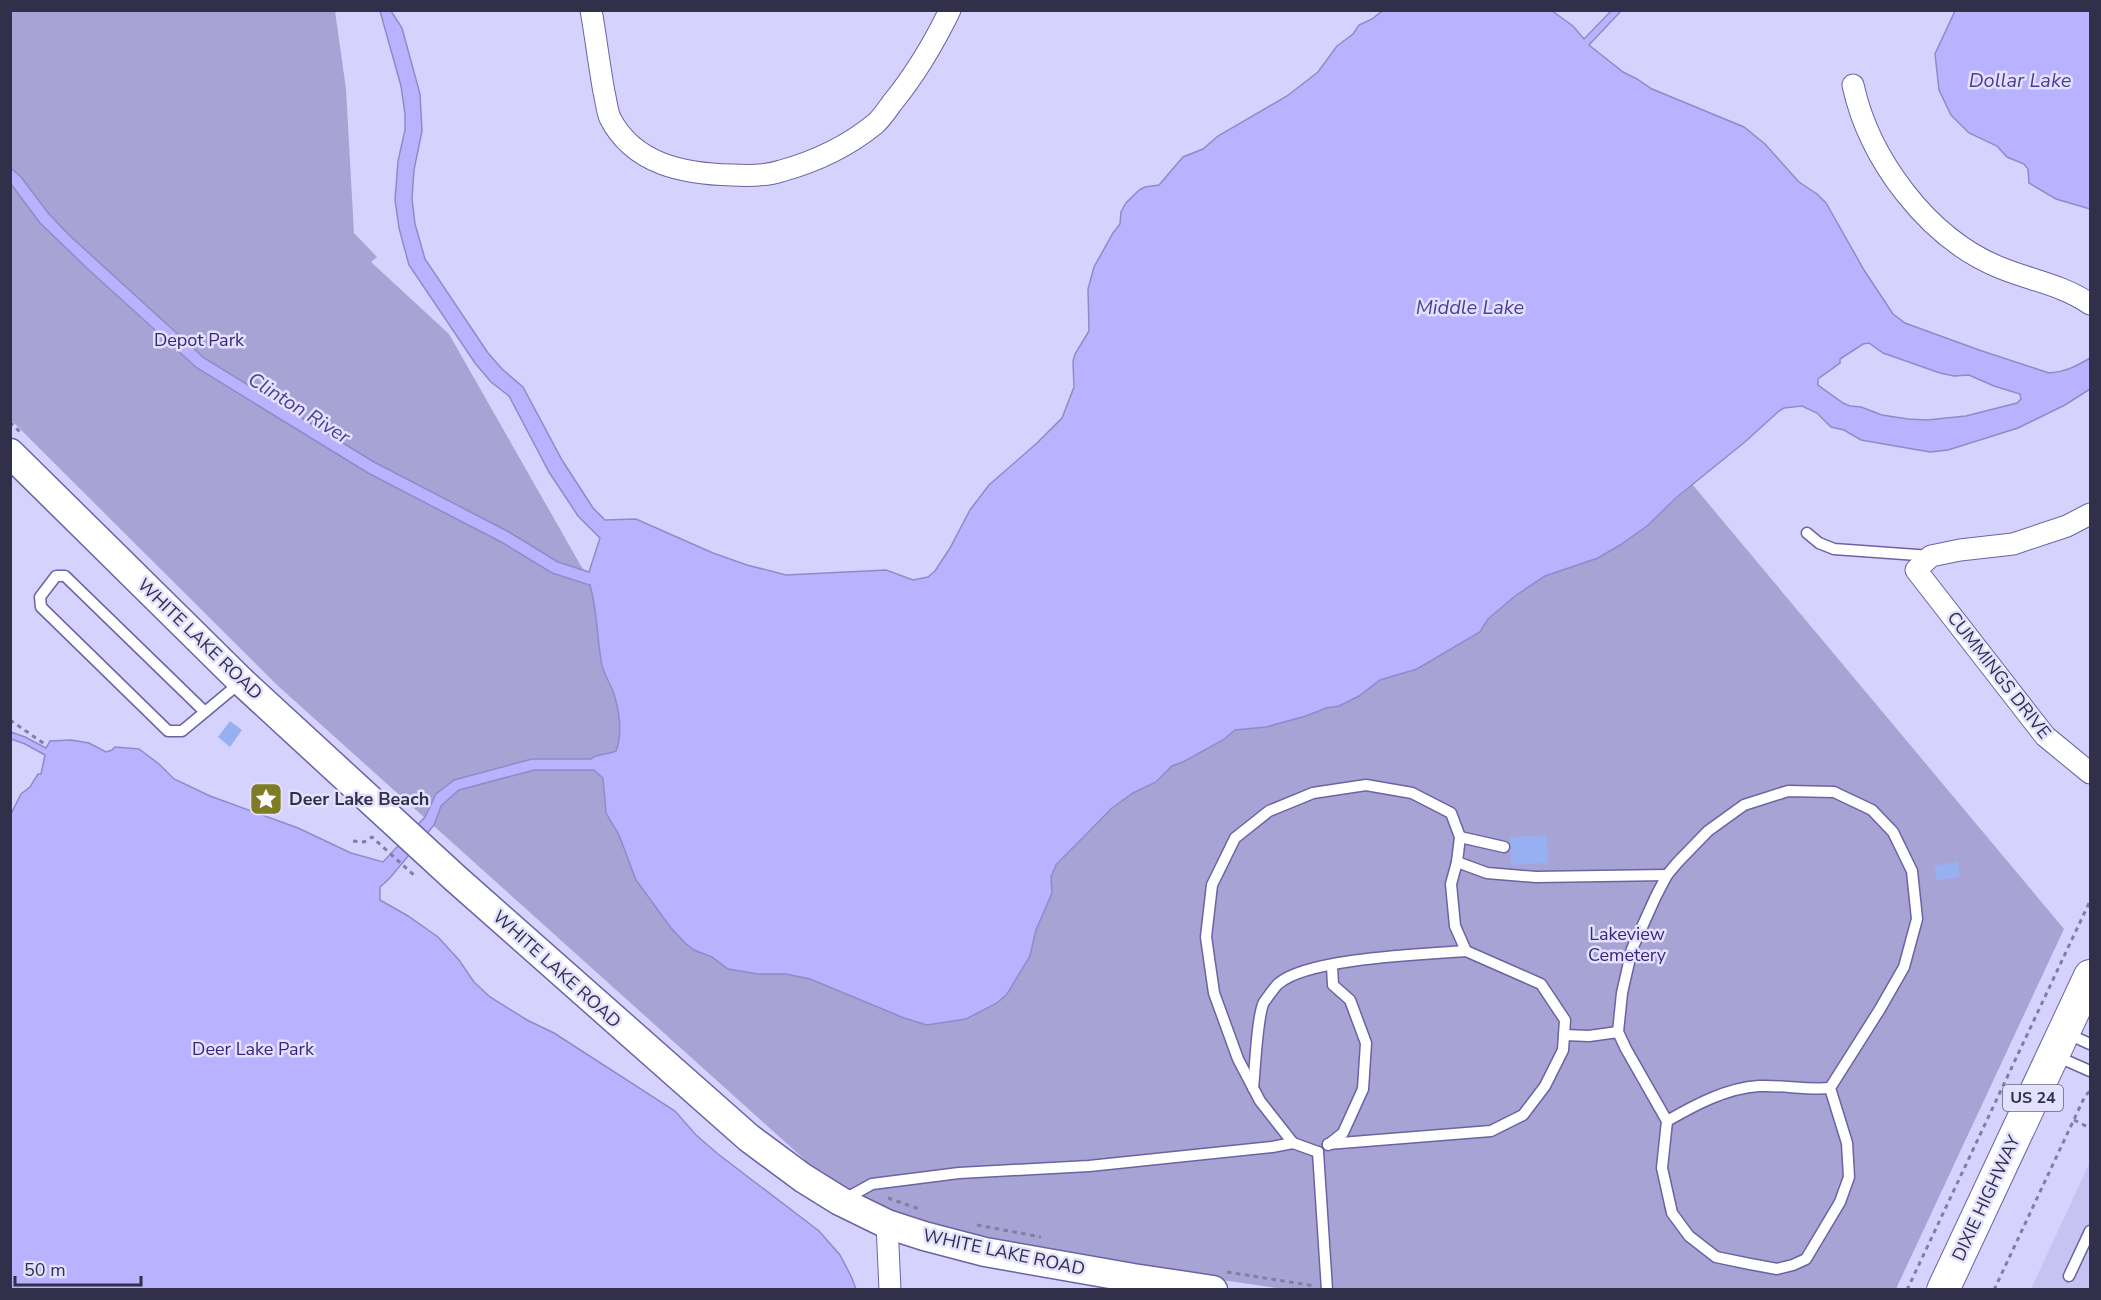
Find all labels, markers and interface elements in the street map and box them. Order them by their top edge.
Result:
water label: Dollar Lake [1969,67,2072,94]
water label: Middle Lake [1416,294,1525,321]
park label: Depot Park [154,328,245,352]
water label: Clinton River [243,366,356,451]
street label: WHITE LAKE ROAD [132,573,268,705]
street label: CUMMINGS DRIVE [1942,606,2056,744]
place icon: Deer Lake Beach [248,781,284,817]
place label: Deer Lake Beach [289,787,429,811]
street label: WHITE LAKE ROAD [488,905,626,1033]
park label: Lakeview Cemetery [1588,922,1667,967]
park label: Deer Lake Park [192,1037,315,1061]
road number: US 24 [2003,1085,2063,1111]
street label: DIXIE HIGHWAY [1946,1131,2026,1265]
street label: WHITE LAKE ROAD [921,1223,1087,1281]
scale bar [15,1249,141,1287]
text: 50 m [24,1258,66,1282]

